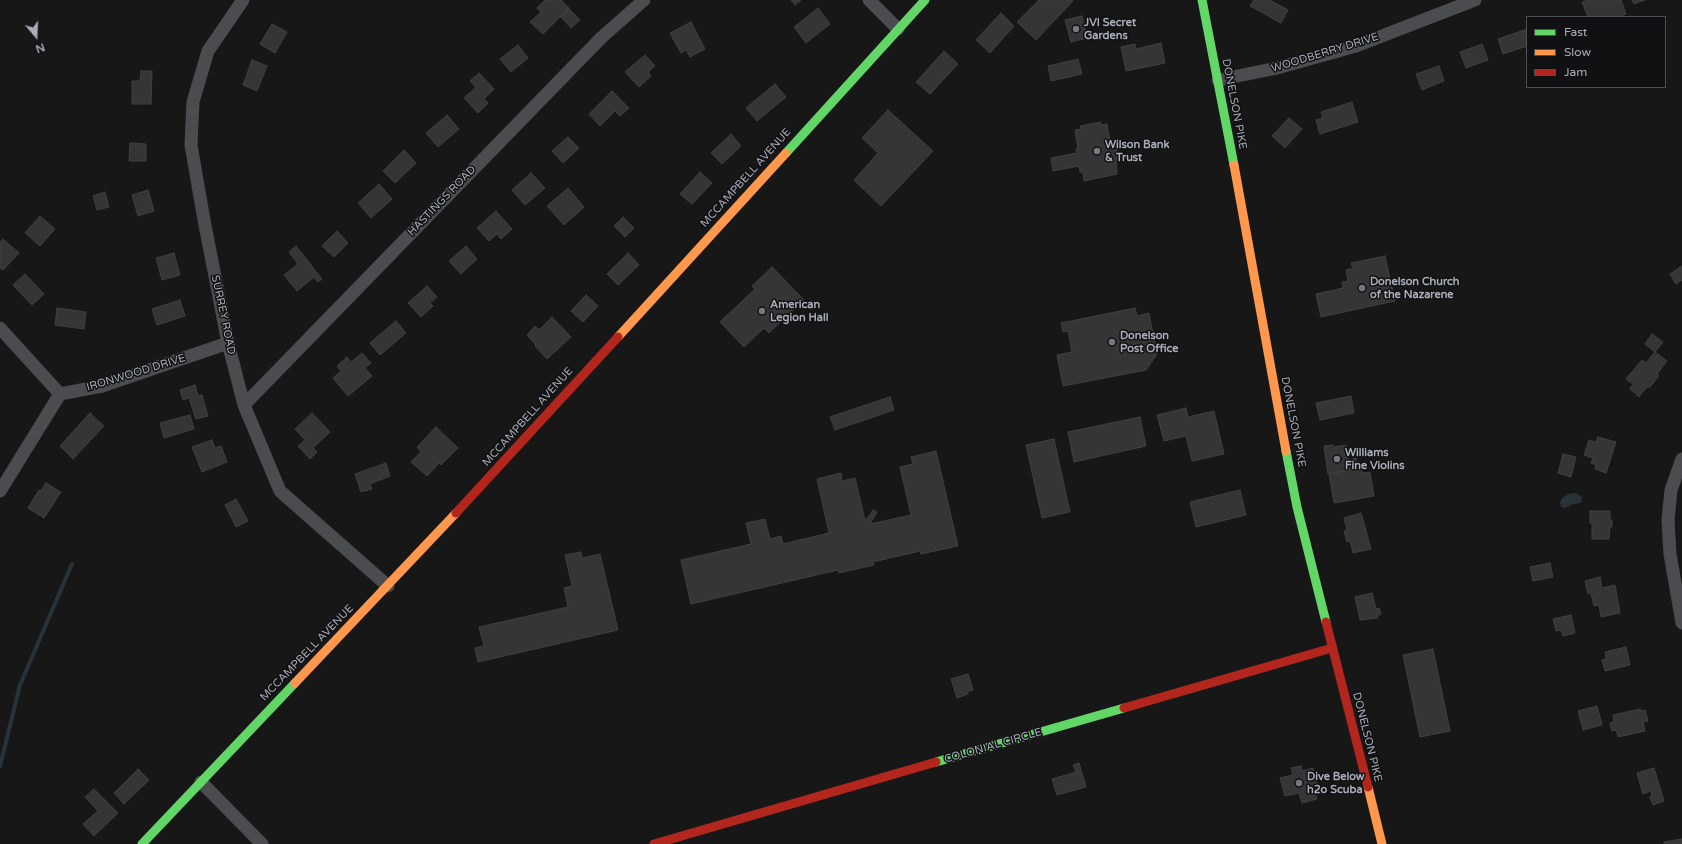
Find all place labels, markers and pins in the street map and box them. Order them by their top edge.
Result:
place label: JVI Secret Gardens [1084,16,1136,42]
marker: JVI Secret Gardens [1071,24,1081,34]
place label: Wilson Bank & Trust [1105,138,1170,164]
marker: Wilson Bank & Trust [1092,146,1102,156]
place label: Donelson Church of the Nazarene [1370,275,1460,301]
marker: Donelson Church of the Nazarene [1357,283,1367,293]
place label: American Legion Hall [770,298,828,324]
marker: American Legion Hall [757,306,767,316]
place label: Donelson Post Office [1120,329,1179,355]
marker: Donelson Post Office [1107,337,1117,347]
place label: Williams Fine Violins [1345,446,1404,472]
marker: Williams Fine Violins [1332,454,1342,464]
place label: Dive Below h2o Scuba [1307,770,1365,796]
marker: Dive Below h2o Scuba [1294,778,1304,788]

